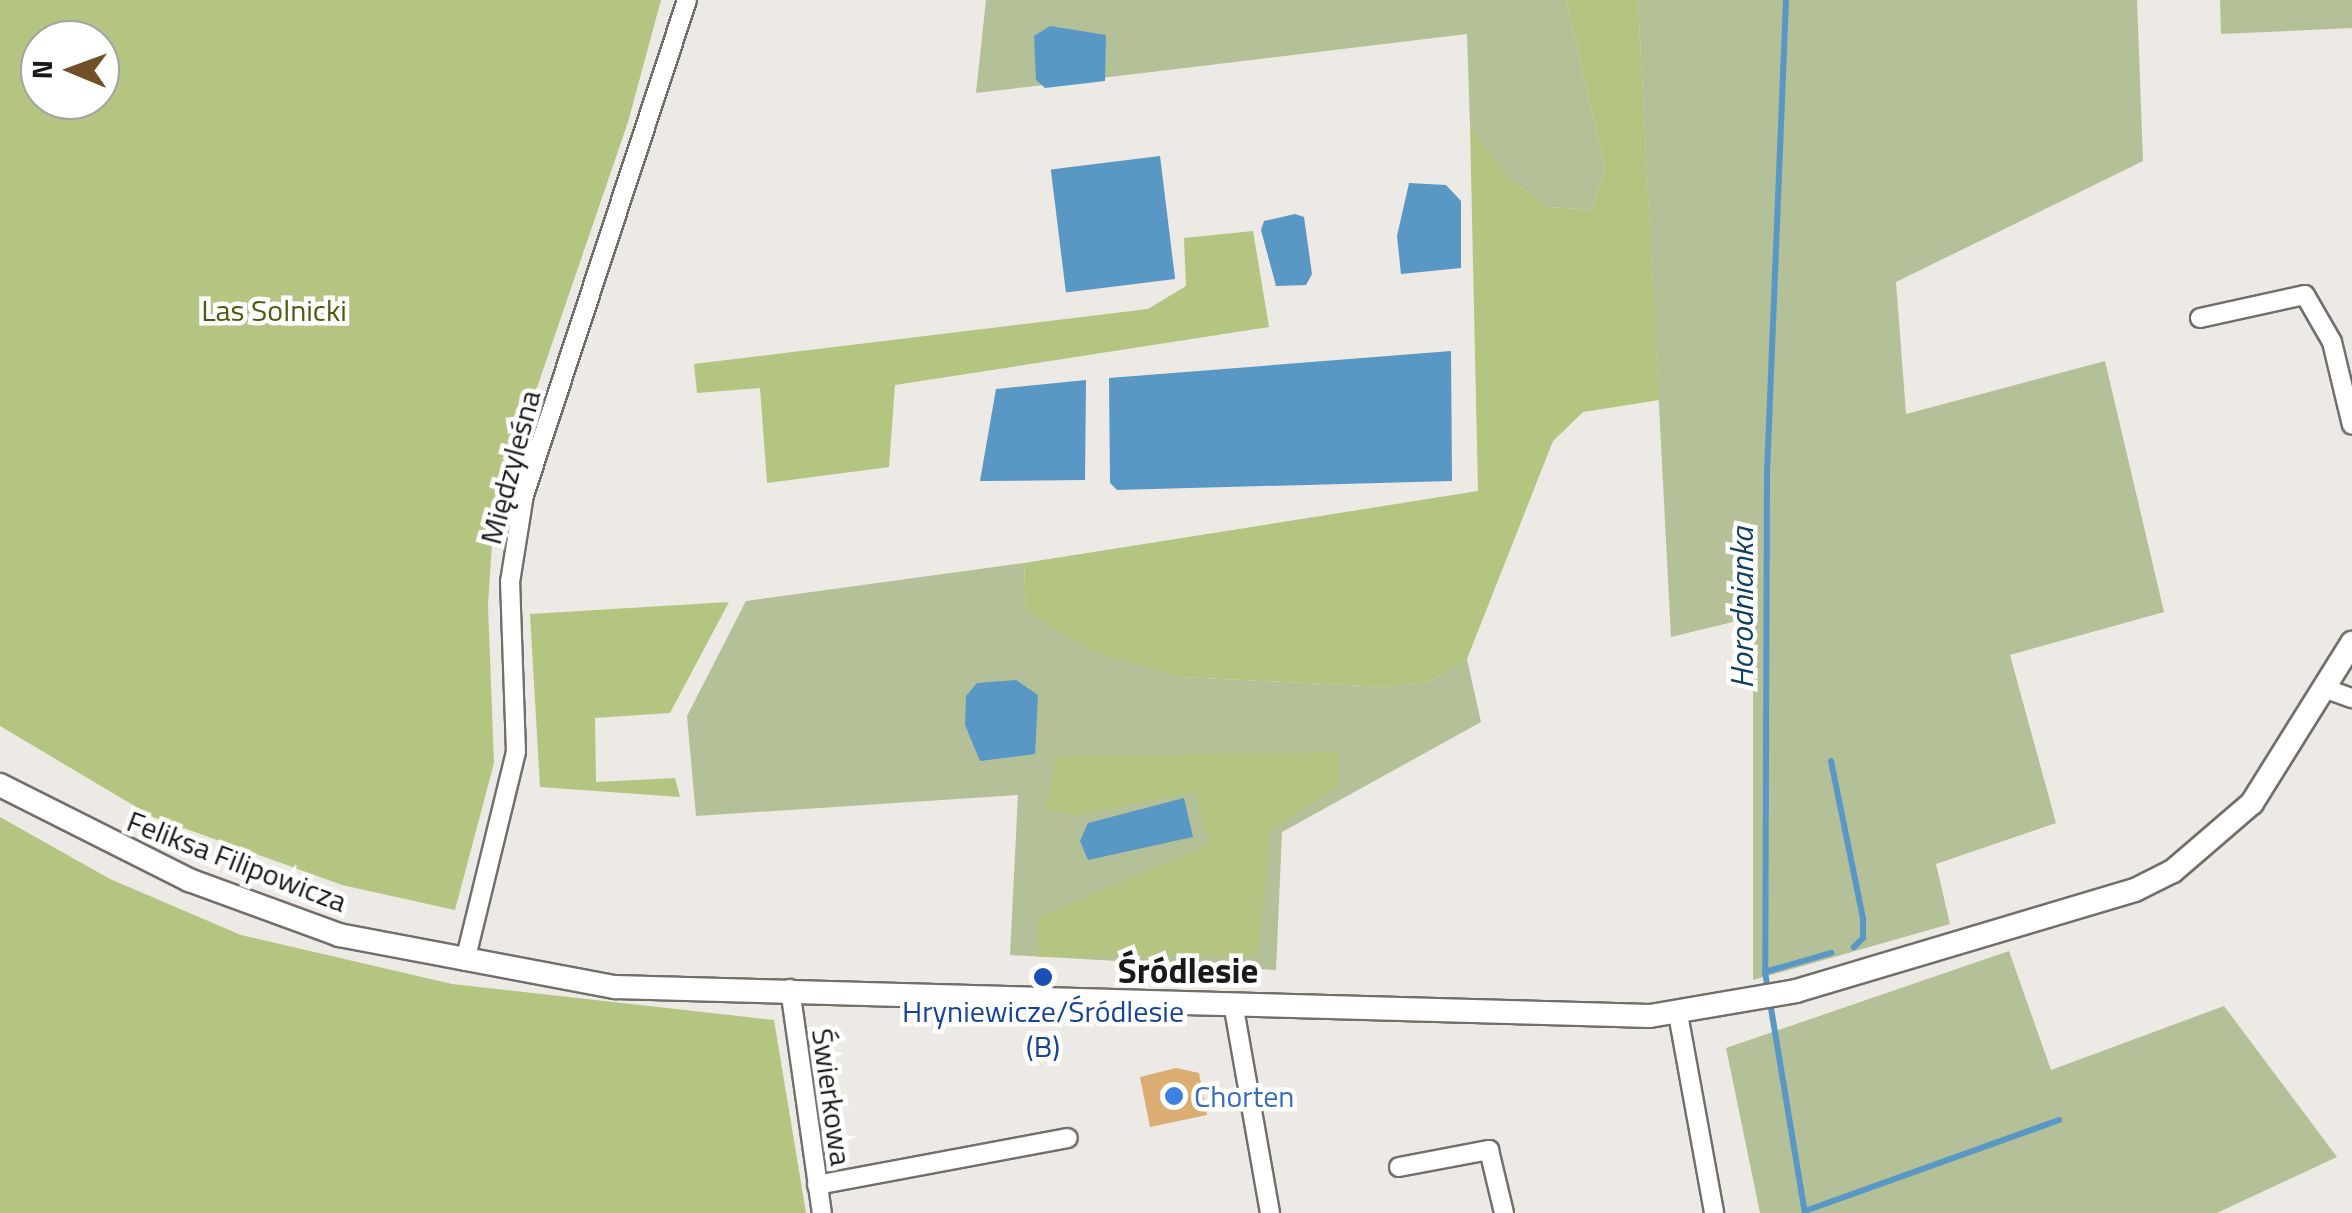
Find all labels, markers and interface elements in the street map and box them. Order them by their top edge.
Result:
north arrow [20,20,120,120]
text: N [20,59,63,80]
park label: Las Solnicki [201,292,347,328]
street label: Międzyleśna [472,386,548,548]
water label: Horodnianka [1722,527,1760,689]
street label: Feliksa Filipowicza [122,803,352,919]
district label: Śródlesie [1118,949,1258,991]
marker: Hryniewicze/Śródlesie (B) [1032,966,1054,988]
place label: Hryniewicze/Śródlesie (B) [902,993,1184,1064]
street label: Świerkowa [805,1026,859,1168]
place label: Chorten [1194,1078,1294,1114]
marker: Chorten [1163,1085,1185,1107]

